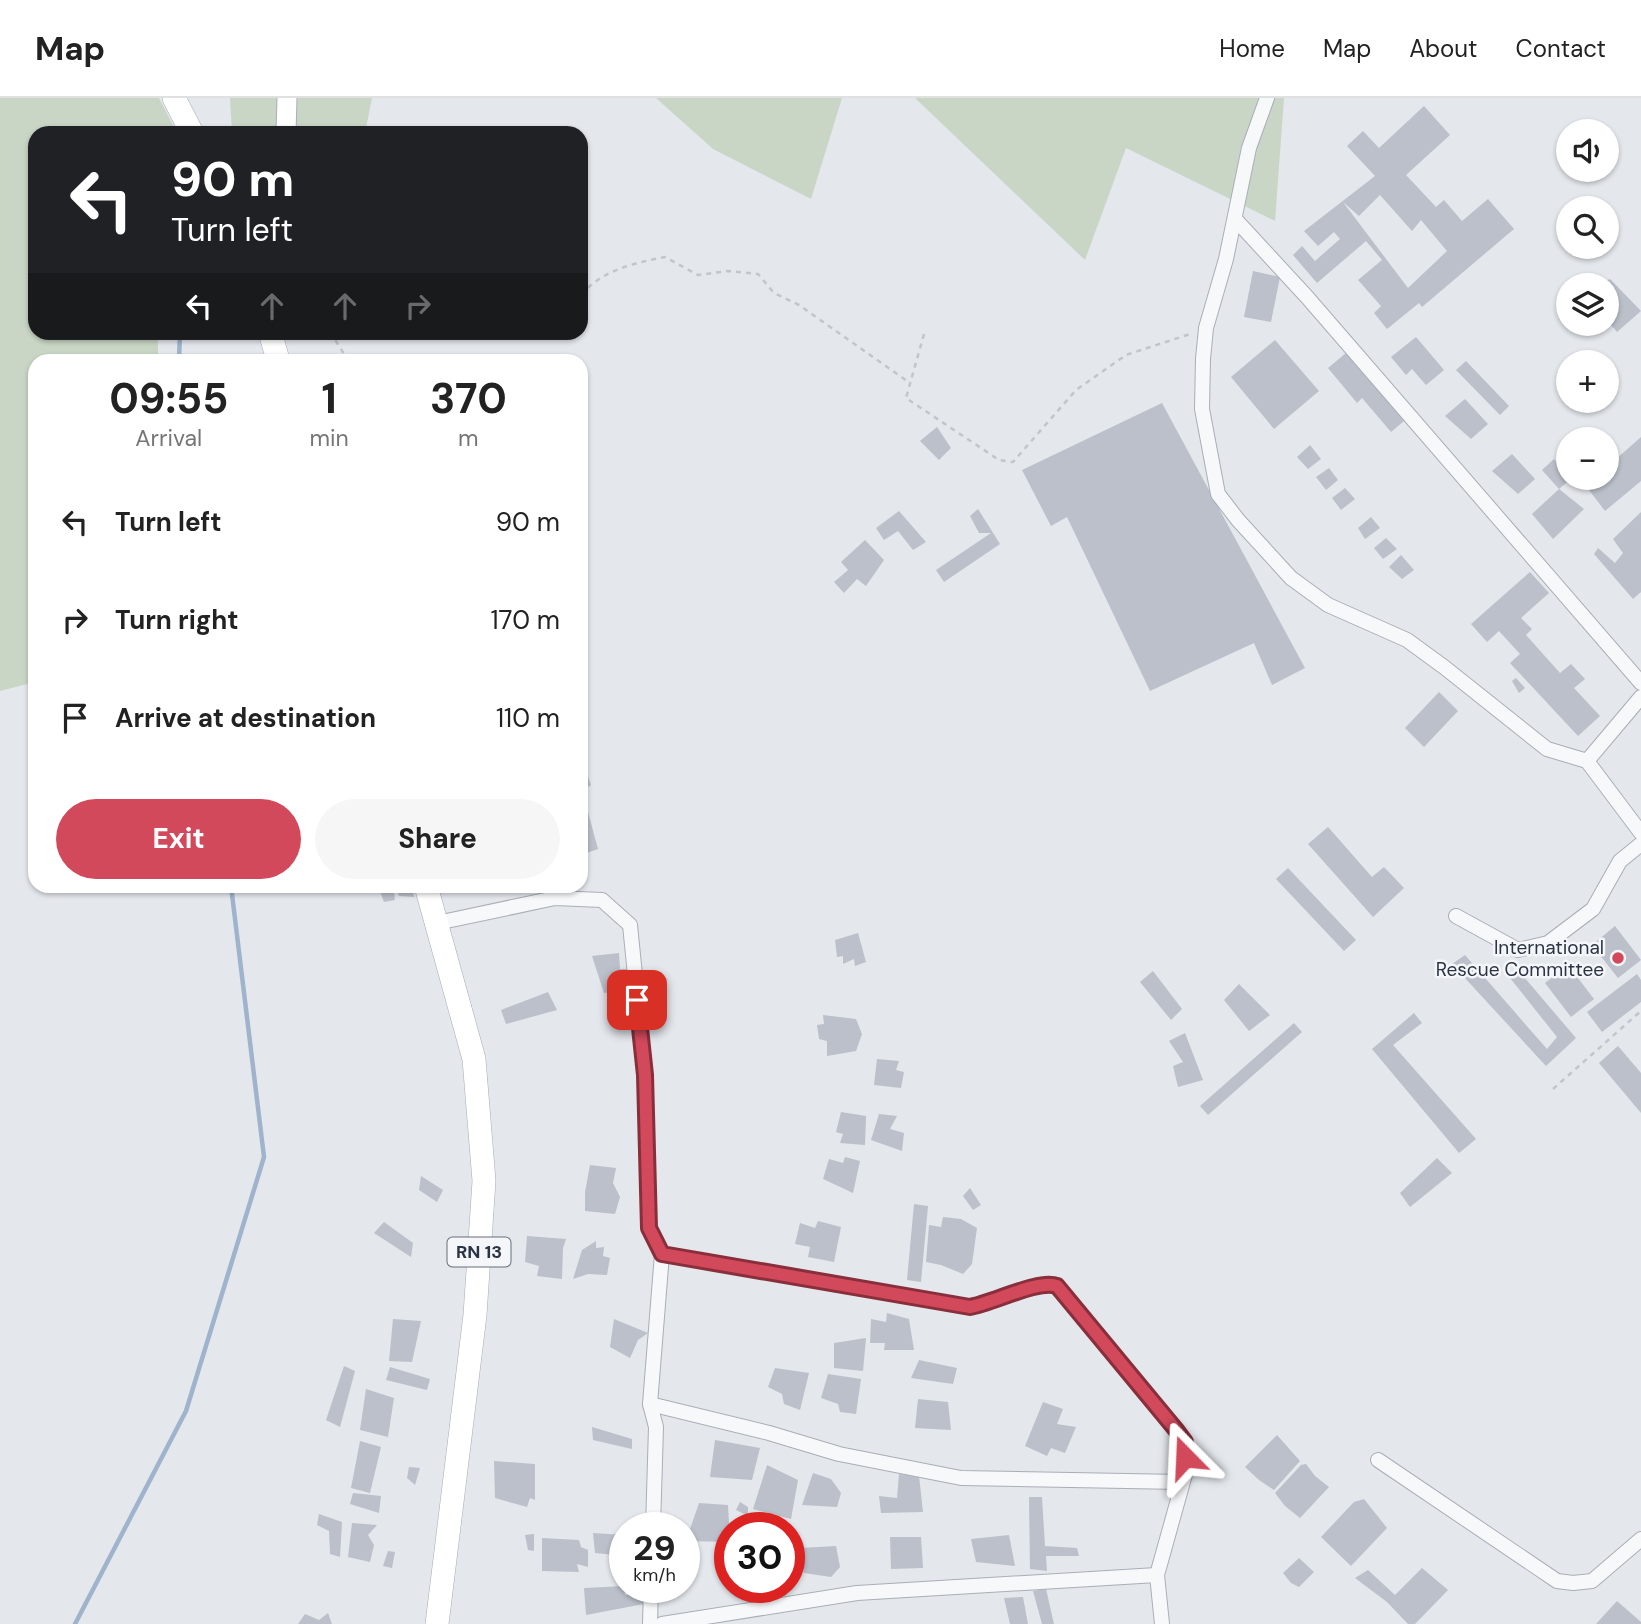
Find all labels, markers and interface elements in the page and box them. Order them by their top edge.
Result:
text: Map [35,27,105,70]
text: Home [1219,33,1285,64]
text: Map [1323,33,1371,64]
text: About [1409,33,1478,64]
text: Contact [1516,33,1606,64]
map controls [1556,119,1619,490]
button: sound [1556,119,1619,182]
text: 90 m [171,147,294,211]
icon: left [56,154,147,245]
button: search [1556,196,1619,259]
text: Turn left [171,209,293,251]
button: layers [1556,273,1619,336]
icon: left [180,287,218,325]
icon: ahead [253,287,291,325]
icon: ahead [326,287,364,325]
icon: right [399,287,437,325]
button: + [1556,350,1619,413]
text: 09:55 [109,371,228,426]
text: 1 [321,371,337,426]
text: 370 [430,371,507,426]
text: Arrival [135,423,202,453]
text: min [310,423,349,453]
text: m [458,423,479,453]
button: − [1556,427,1619,490]
icon: left [56,503,94,541]
text: Turn left [115,505,222,539]
text: 90 m [496,505,560,539]
icon: right [56,601,94,639]
text: Turn right [115,603,239,637]
text: 170 m [491,603,560,637]
icon: arrive [56,699,94,737]
text: Arrive at destination [115,701,376,735]
text: 110 m [496,701,560,735]
button: Exit [56,799,301,879]
button: Share [315,799,560,879]
place label: International Rescue Committee [1436,935,1604,982]
marker: International Rescue Committee [1610,950,1626,966]
pin [607,970,667,1030]
icon: arrive [618,981,656,1019]
road number: RN 13 [448,1238,510,1266]
position arrow [1148,1420,1222,1494]
speed limit sign: 30 [714,1512,805,1603]
text: 29 [633,1525,676,1571]
text: km/h [633,1563,676,1587]

